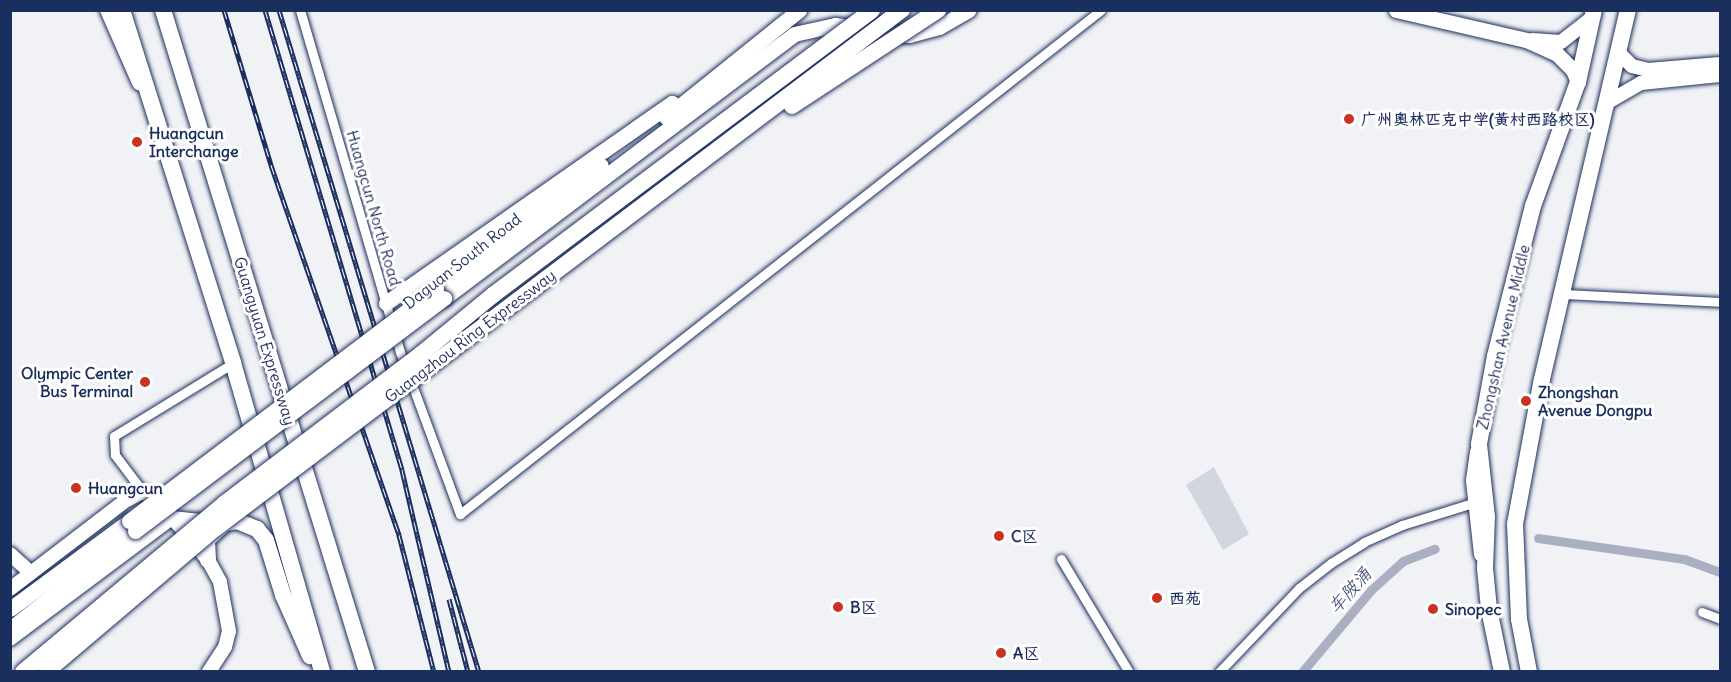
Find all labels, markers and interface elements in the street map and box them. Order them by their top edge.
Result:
place label: 广州奥林匹克中学(黄村西路校区) [1361,109,1595,129]
marker: 广州奥林匹克中学(黄村西路校区) [1342,112,1356,126]
place label: Huangcun Interchange [149,123,239,161]
street label: Huangcun North Road [343,128,405,288]
marker: Huangcun Interchange [130,135,144,149]
street label: Daguan South Road [399,209,525,313]
street label: Zhongshan Avenue Middle [1472,243,1534,431]
street label: Guangyuan Expressway [230,255,300,427]
street label: Guangzhou Ring Expressway [381,265,559,407]
place label: Olympic Center Bus Terminal [21,363,133,401]
marker: Olympic Center Bus Terminal [138,375,152,389]
place label: Zhongshan Avenue Dongpu [1538,382,1652,420]
marker: Zhongshan Avenue Dongpu [1519,394,1533,408]
place label: Huangcun [88,478,163,498]
marker: Huangcun [69,481,83,495]
place label: C区 [1011,526,1038,546]
marker: C区 [992,529,1006,543]
water label: 车陂涌 [1324,564,1376,618]
place label: 西苑 [1169,588,1201,608]
marker: 西苑 [1150,591,1164,605]
place label: B区 [850,597,876,617]
place label: Sinopec [1445,599,1502,619]
marker: B区 [831,600,845,614]
marker: Sinopec [1426,602,1440,616]
place label: A区 [1013,643,1039,663]
marker: A区 [994,646,1008,660]

